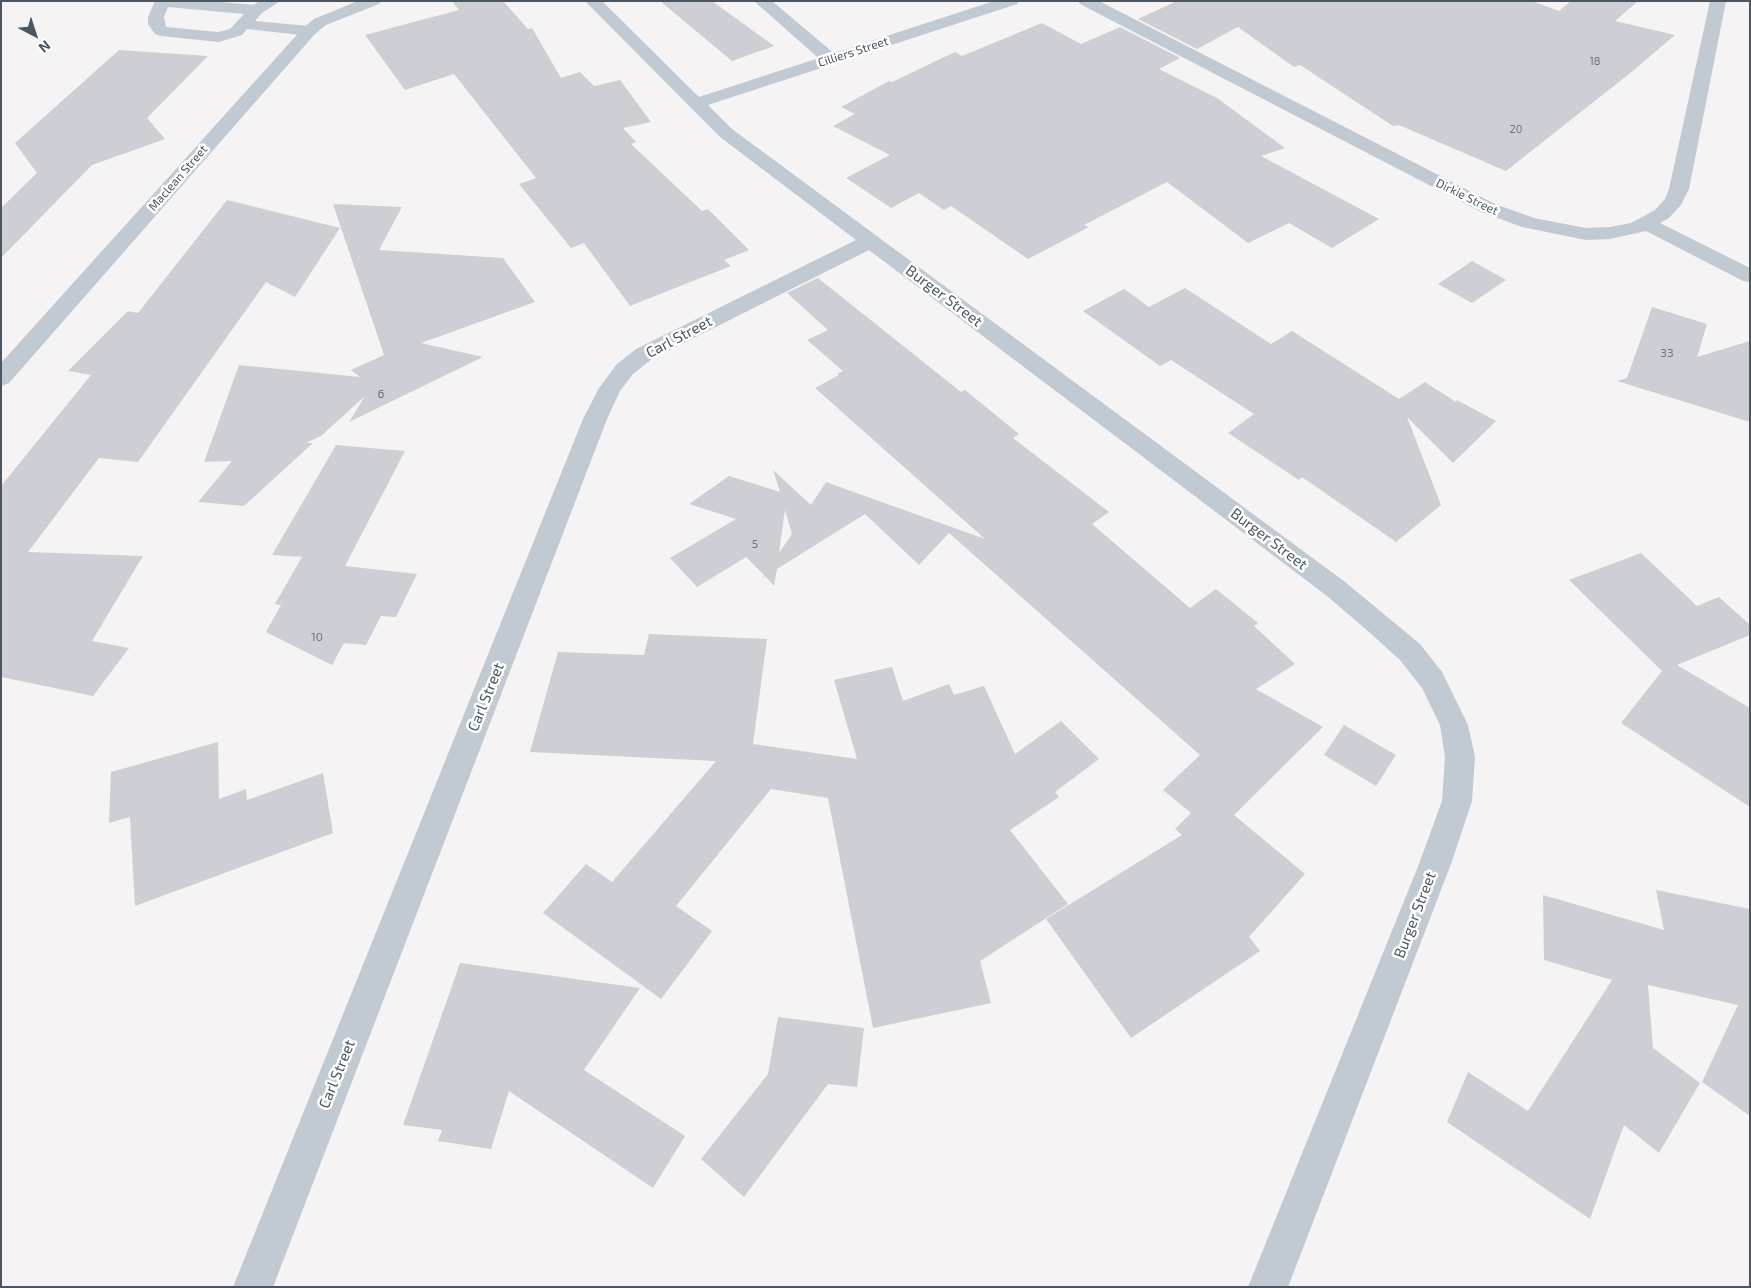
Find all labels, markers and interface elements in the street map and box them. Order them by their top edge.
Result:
north arrow [10,10,60,60]
street label: Cilliers Street [816,34,890,70]
text: N [36,37,54,57]
house number: 18 [1589,54,1601,68]
house number: 20 [1510,122,1522,136]
street label: Maclean Street [145,142,211,214]
street label: Dirkie Street [1434,176,1500,218]
street label: Burger Street [902,261,986,331]
street label: Carl Street [643,312,715,362]
house number: 33 [1660,346,1674,360]
house number: 6 [378,387,384,401]
street label: Burger Street [1227,504,1311,574]
house number: 5 [752,537,758,551]
house number: 10 [311,630,323,644]
street label: Carl Street [464,660,508,734]
street label: Burger Street [1390,869,1440,961]
street label: Carl Street [315,1037,359,1111]

